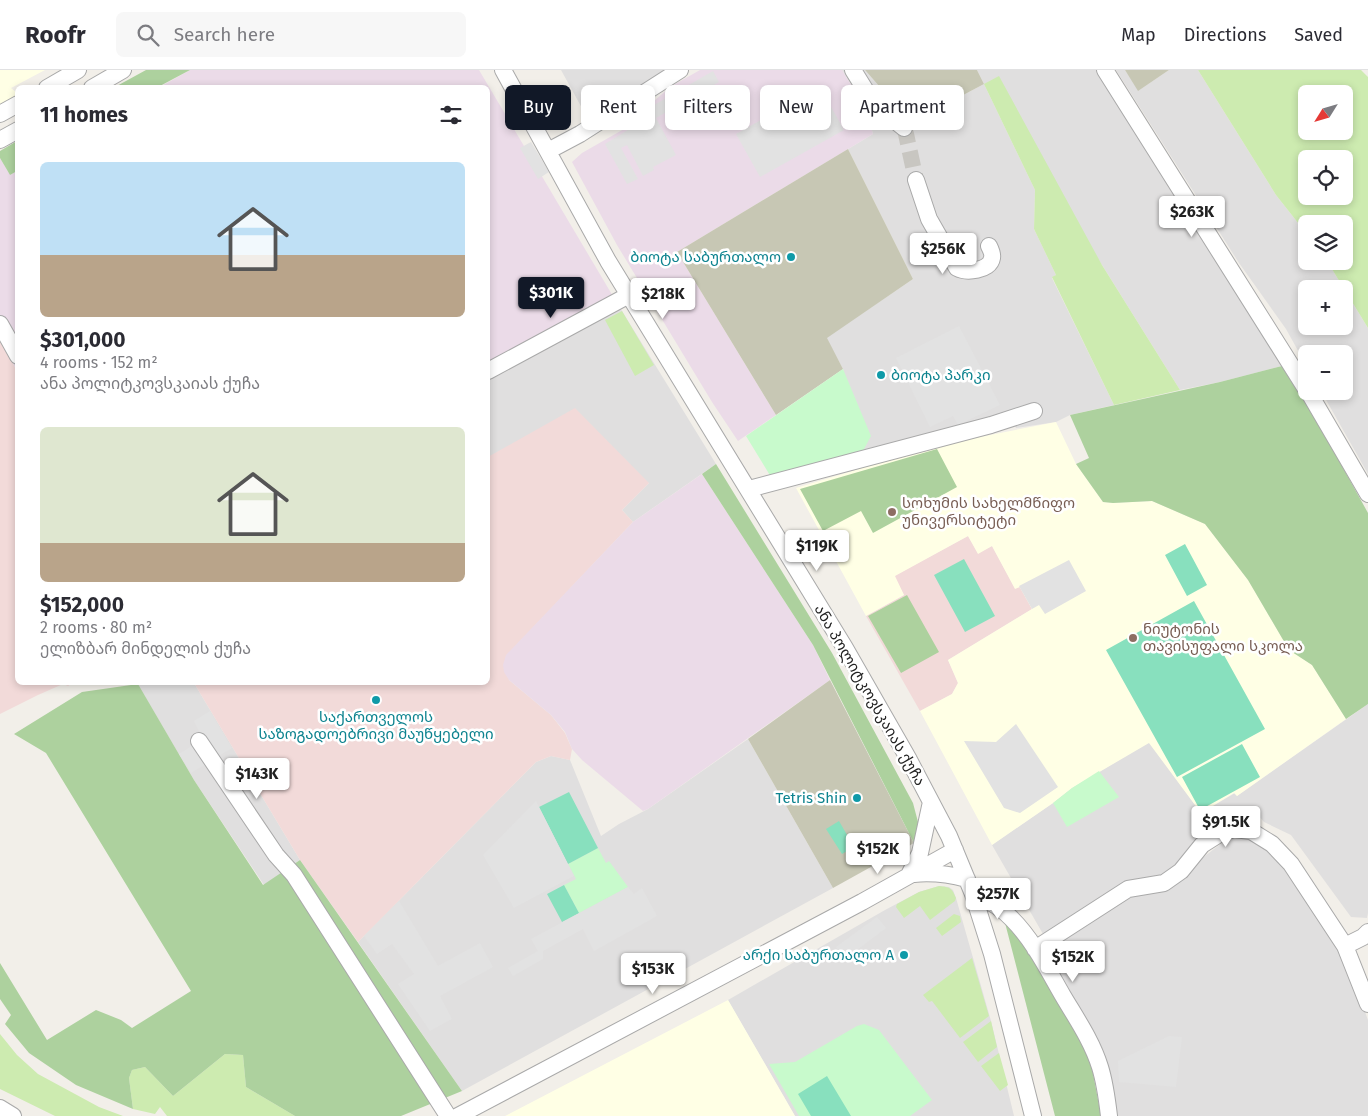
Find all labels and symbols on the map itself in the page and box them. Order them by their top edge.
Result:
north arrow [1298,85,1352,140]
pin: $263K [1157,196,1227,238]
pin: $256K [908,232,978,275]
place label: ბიოტა საბურთალო [630,248,781,266]
marker: ბიოტა საბურთალო [785,251,797,263]
pin: $301K [516,276,586,319]
pin: $218K [628,278,698,320]
place label: ბიოტა პარკი [891,366,991,384]
marker: ბიოტა პარკი [875,369,887,381]
place label: სოხუმის სახელმწიფო უნივერსიტეტი [902,494,1075,529]
marker: სოხუმის სახელმწიფო უნივერსიტეტი [886,506,898,518]
pin: $119K [782,530,852,572]
street label: ანა პოლიტკოვსკაიას ქუჩა [811,601,929,789]
place label: ნიუტონის თავისუფალი სკოლა [1143,620,1303,655]
marker: ნიუტონის თავისუფალი სკოლა [1127,632,1139,644]
marker: საქართველოს საზოგადოებრივი მაუწყებელი [370,694,382,706]
place label: საქართველოს საზოგადოებრივი მაუწყებელი [258,708,494,743]
pin: $143K [222,758,292,800]
place label: Tetris Shin [775,789,847,807]
marker: Tetris Shin [851,792,863,804]
pin: $91.5K [1185,806,1267,848]
pin: $152K [843,832,913,875]
pin: $257K [963,878,1033,920]
pin: $152K [1038,940,1108,983]
place label: არქი საბურთალო A [743,946,894,964]
marker: არქი საბურთალო A [898,949,910,961]
pin: $153K [618,952,688,995]

